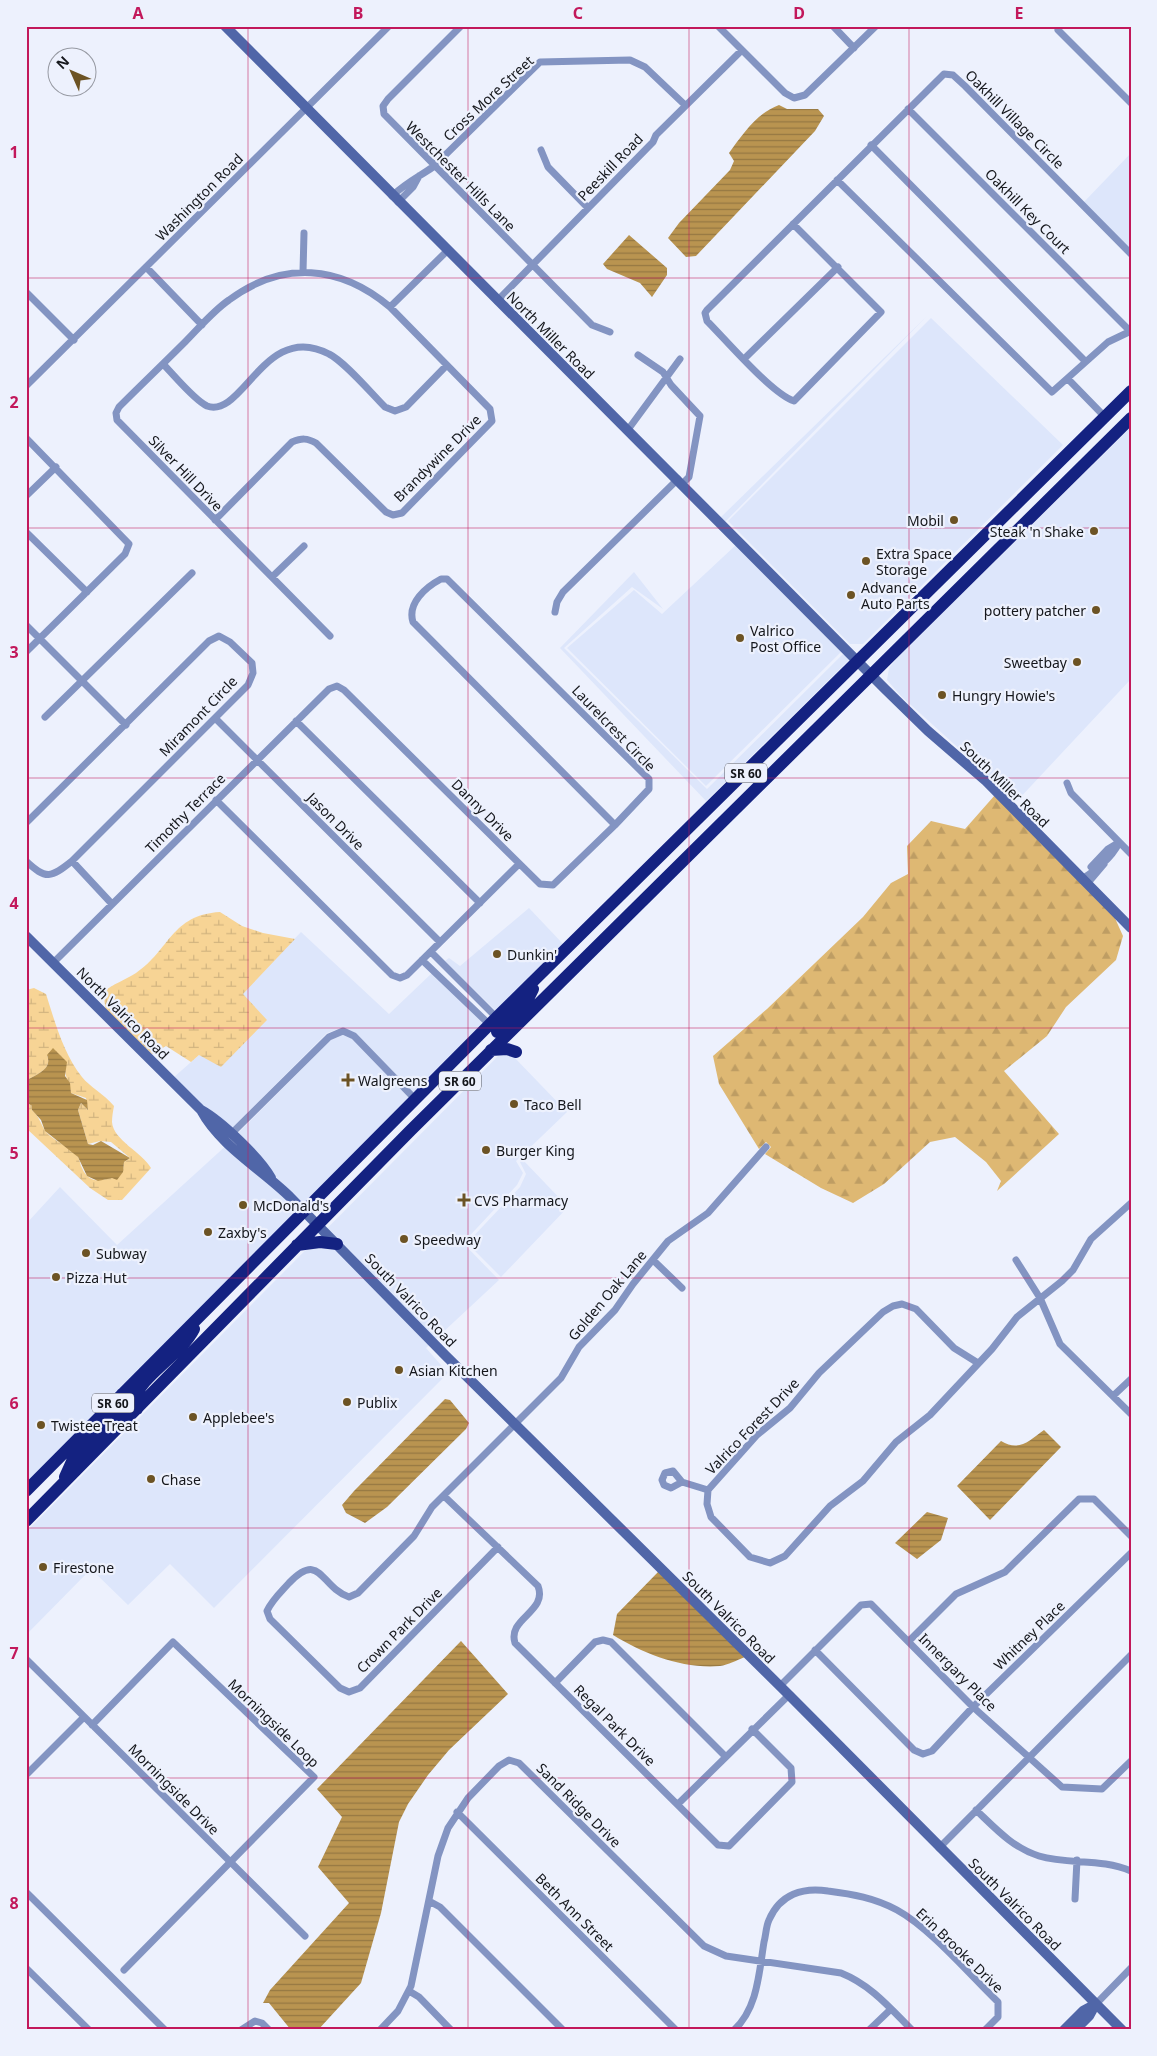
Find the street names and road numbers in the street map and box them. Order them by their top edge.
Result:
street label: Cross More Street [439,51,537,145]
street label: Oakhill Village Circle [961,65,1069,173]
street label: Westchester Hills Lane [402,117,520,235]
street label: Peeskill Road [573,129,647,205]
street label: Washington Road [151,149,247,245]
street label: Oakhill Key Court [981,164,1075,258]
street label: North Miller Road [503,287,599,383]
street label: Brandywine Drive [389,410,485,506]
street label: Silver Hill Drive [145,431,227,515]
street label: Miramont Circle [155,672,241,760]
street label: Laurelcrest Circle [568,681,660,775]
street label: South Miller Road [956,737,1054,831]
road number: SR 60 [725,764,767,782]
street label: Timothy Terrace [141,769,229,857]
street label: Danny Drive [448,775,518,845]
street label: Jason Drive [302,787,369,854]
street label: North Valrico Road [73,963,173,1063]
road number: SR 60 [439,1072,481,1090]
street label: Golden Oak Lane [563,1246,651,1344]
street label: South Valrico Road [361,1249,461,1351]
street label: Valrico Forest Drive [701,1374,803,1478]
road number: SR 60 [92,1394,134,1412]
street label: South Valrico Road [679,1567,779,1667]
street label: Crown Park Drive [352,1583,446,1677]
street label: Whitney Place [989,1596,1069,1674]
street label: Innergary Place [915,1629,1001,1715]
street label: Morningside Loop [224,1675,324,1771]
street label: Regal Park Drive [570,1680,660,1770]
street label: Morningside Drive [124,1739,224,1839]
street label: Sand Ridge Drive [533,1759,625,1851]
street label: South Valrico Road [965,1854,1065,1954]
street label: Beth Ann Street [532,1869,618,1955]
street label: Erin Brooke Drive [912,1903,1008,1997]

